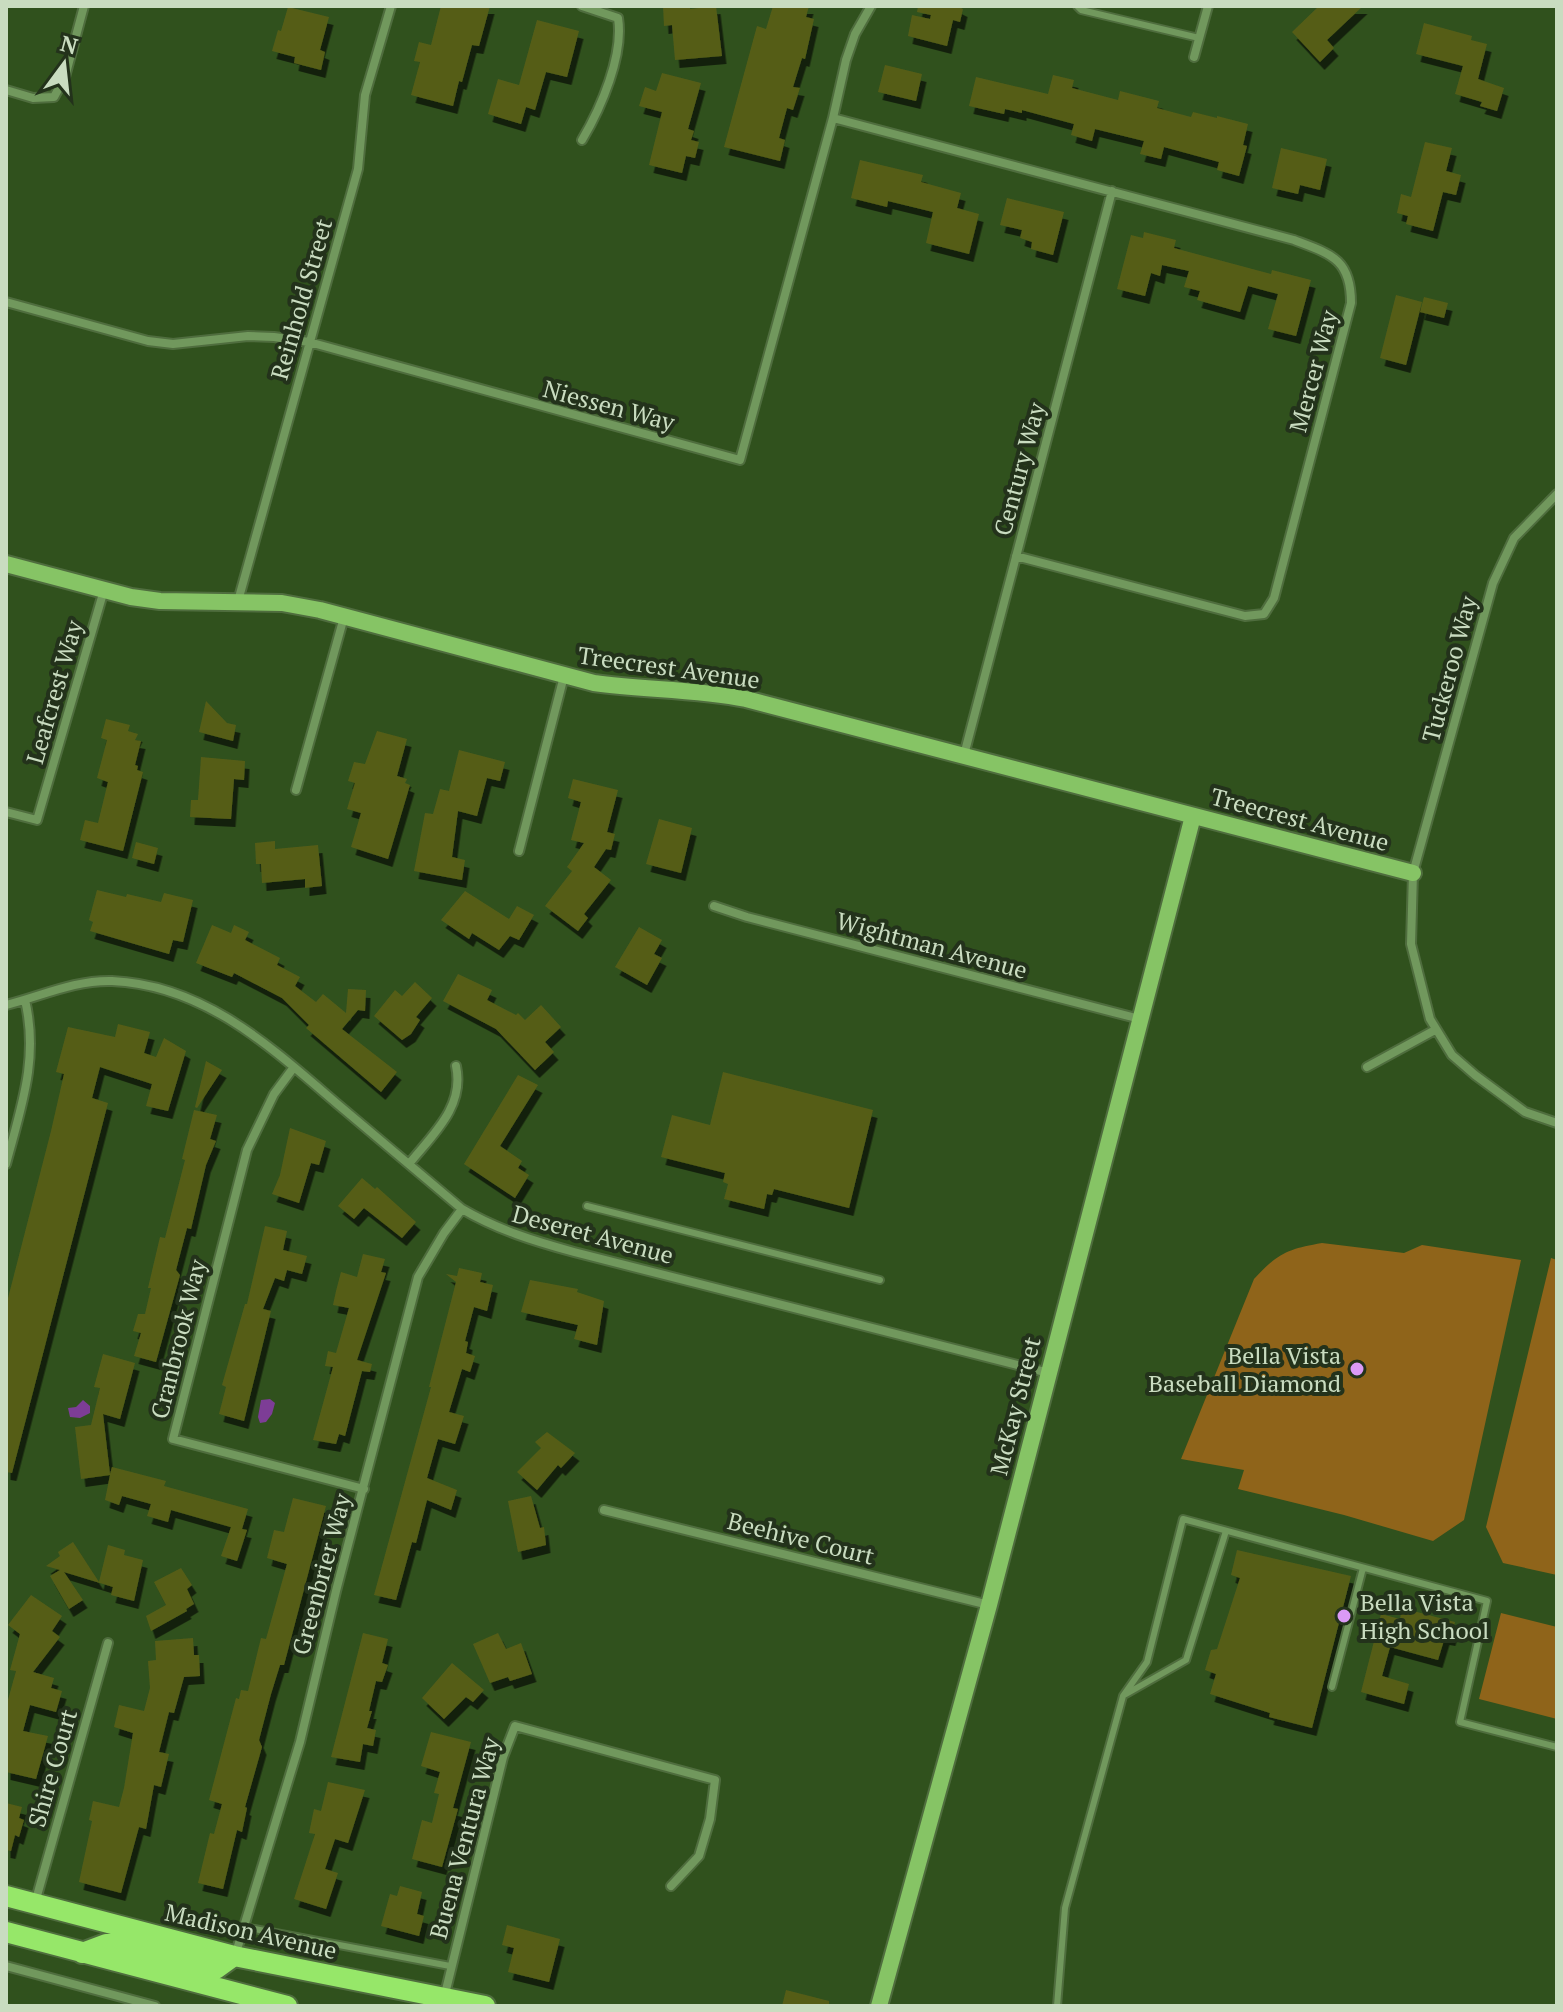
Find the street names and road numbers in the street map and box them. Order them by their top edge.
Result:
street label: Reinhold Street [263,215,339,383]
street label: Mercer Way [1281,306,1345,436]
street label: Niessen Way [540,372,679,438]
street label: Century Way [986,398,1052,539]
street label: Tuckeroo Way [1414,592,1484,746]
street label: Leafcrest Way [18,616,90,767]
street label: Treecrest Avenue [576,638,762,696]
street label: Treecrest Avenue [1207,780,1393,858]
street label: Wightman Avenue [833,904,1031,986]
street label: Deseret Avenue [509,1197,677,1271]
street label: Cranbrook Way [143,1255,213,1422]
street label: McKay Street [982,1333,1048,1479]
street label: Greenbrier Way [284,1489,358,1658]
street label: Beehive Court [724,1504,878,1572]
street label: Shire Court [20,1705,84,1831]
street label: Buena Ventura Way [422,1733,507,1942]
street label: Madison Avenue [162,1896,340,1966]

